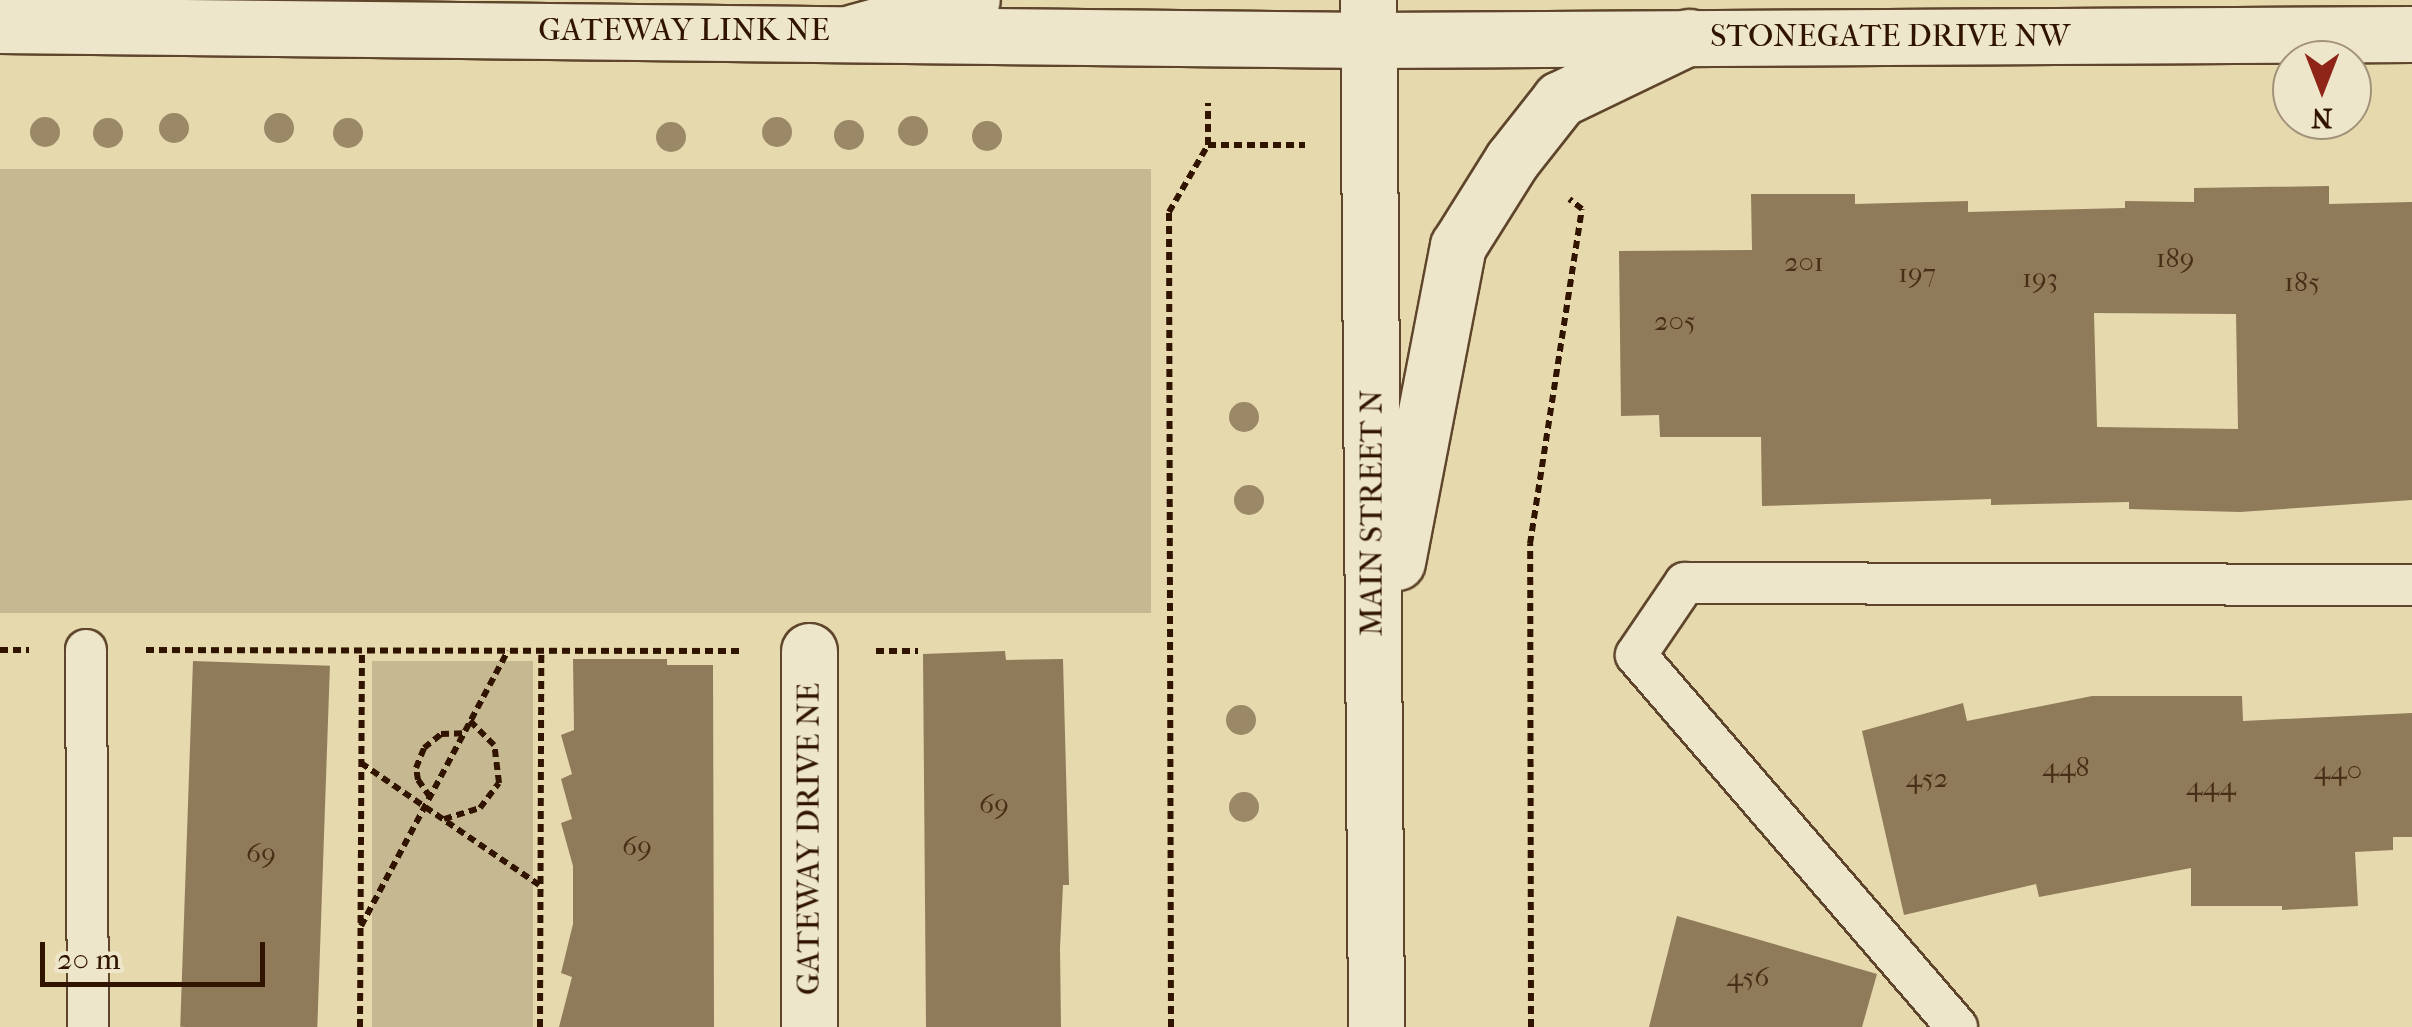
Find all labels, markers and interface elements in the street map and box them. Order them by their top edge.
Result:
street label: GATEWAY LINK NE [538,11,830,49]
street label: STONEGATE DRIVE NW [1710,17,2070,55]
north arrow [2272,40,2372,140]
text: N [2311,102,2333,135]
house number: 189 [2156,241,2194,275]
house number: 201 [1784,245,1824,279]
house number: 197 [1898,256,1936,290]
house number: 193 [2022,261,2058,295]
house number: 185 [2284,265,2320,299]
house number: 205 [1654,304,1696,338]
street label: MAIN STREET N [1353,390,1391,636]
street label: GATEWAY DRIVE NE [790,683,828,995]
house number: 448 [2042,750,2090,784]
house number: 440 [2314,753,2362,787]
house number: 452 [1906,761,1948,795]
house number: 444 [2186,769,2236,803]
house number: 69 [979,787,1009,821]
house number: 69 [622,829,652,863]
house number: 69 [246,836,276,870]
scale bar [45,922,270,984]
text: 20 m [57,942,120,977]
house number: 456 [1726,960,1770,994]

